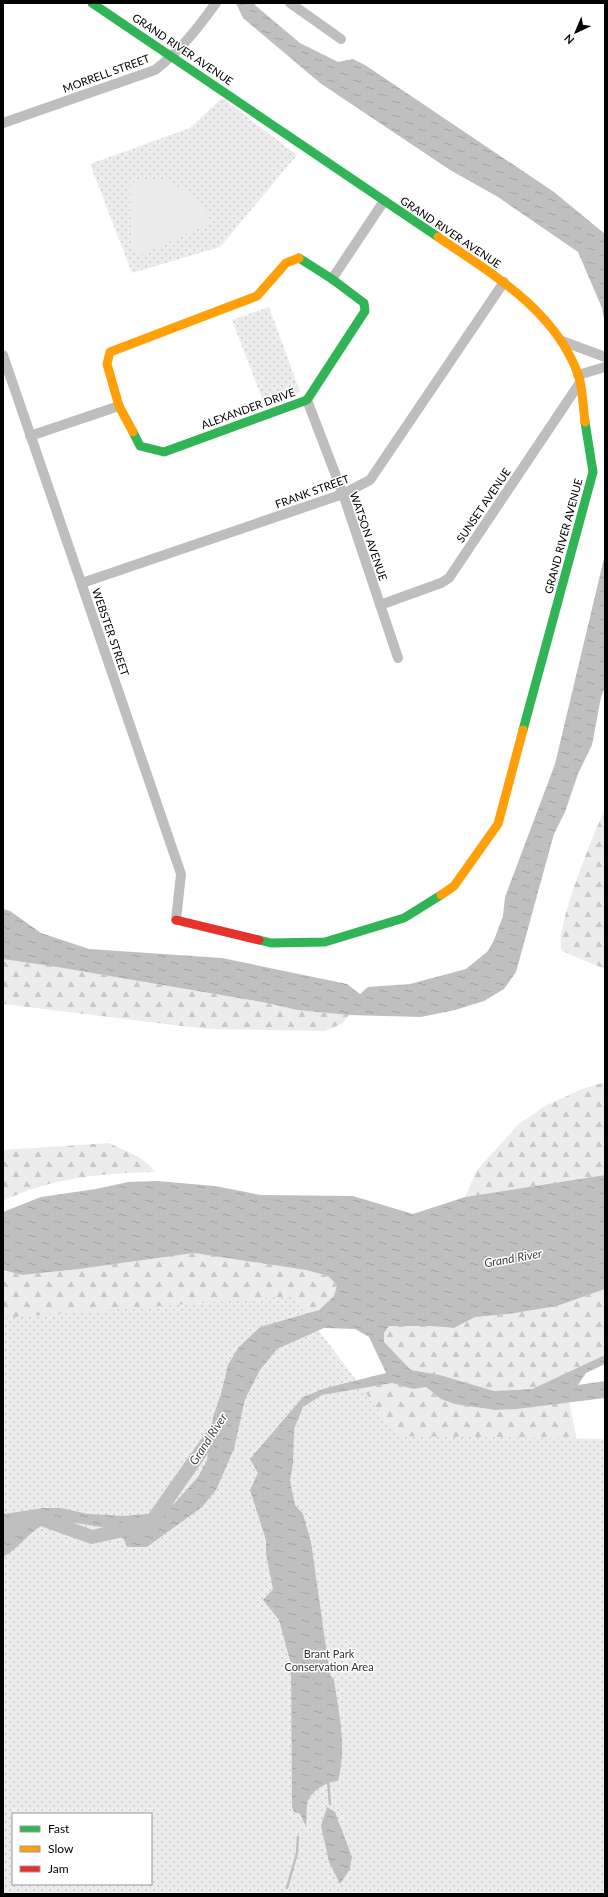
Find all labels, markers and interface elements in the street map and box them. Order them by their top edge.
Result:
street label: GRAND RIVER AVENUE [130,10,236,88]
north arrow [556,12,596,52]
text: N [561,32,576,47]
street label: MORRELL STREET [61,51,152,95]
street label: GRAND RIVER AVENUE [398,193,504,271]
street label: ALEXANDER DRIVE [199,385,297,431]
street label: SUNSET AVENUE [453,465,513,545]
street label: FRANK STREET [273,471,351,510]
street label: GRAND RIVER AVENUE [541,477,585,595]
street label: WATSON AVENUE [348,490,390,582]
street label: WEBSTER STREET [90,586,132,678]
water label: Grand River [483,1245,544,1270]
water label: Grand River [186,1410,231,1468]
park label: Brant Park Conservation Area [284,1647,374,1673]
legend [12,1813,152,1885]
text: Fast [48,1821,70,1836]
text: Slow [48,1841,74,1856]
text: Jam [48,1861,69,1876]

